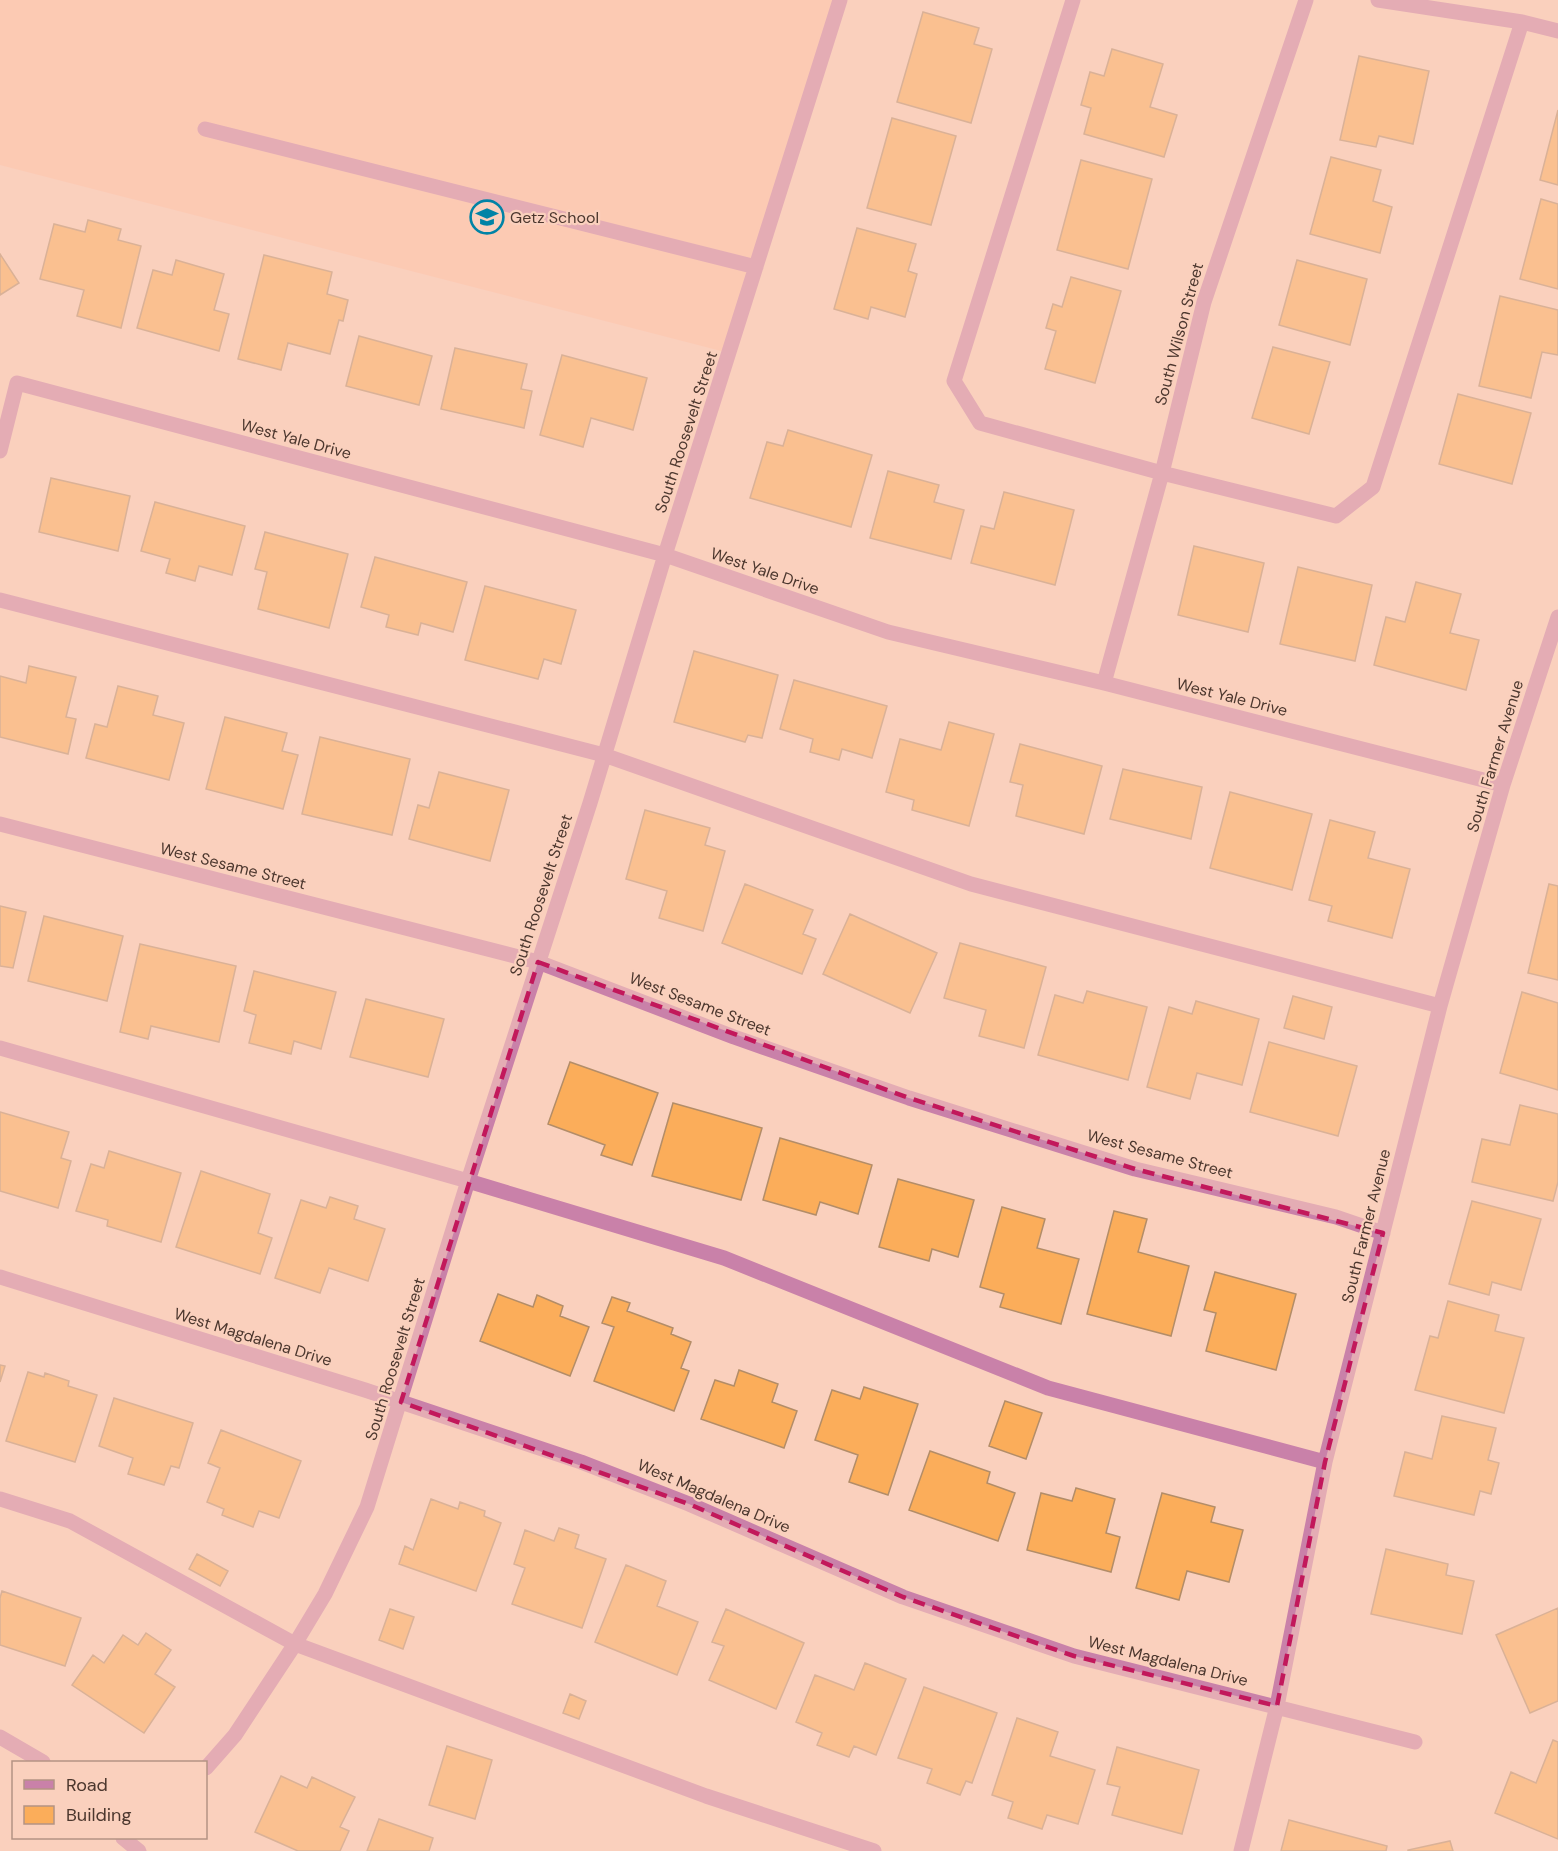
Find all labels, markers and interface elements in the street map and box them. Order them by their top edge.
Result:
school or university icon: Getz School [469,199,505,235]
place label: Getz School [510,207,599,228]
street label: South Wilson Street [1150,260,1208,408]
street label: South Roosevelt Street [650,348,722,516]
street label: West Yale Drive [238,414,354,464]
street label: West Yale Drive [708,543,822,599]
street label: West Yale Drive [1174,673,1290,721]
street label: South Farmer Avenue [1462,677,1528,835]
street label: South Roosevelt Street [505,811,577,979]
street label: West Sesame Street [158,838,308,894]
street label: West Sesame Street [626,967,774,1041]
street label: West Sesame Street [1085,1124,1235,1184]
street label: South Farmer Avenue [1337,1147,1395,1305]
street label: South Roosevelt Street [360,1275,430,1443]
street label: West Magdalena Drive [171,1303,335,1371]
street label: West Magdalena Drive [634,1454,794,1538]
street label: West Magdalena Drive [1086,1631,1250,1691]
legend [12,1761,207,1839]
text: Road [66,1773,108,1797]
text: Building [66,1803,131,1827]

